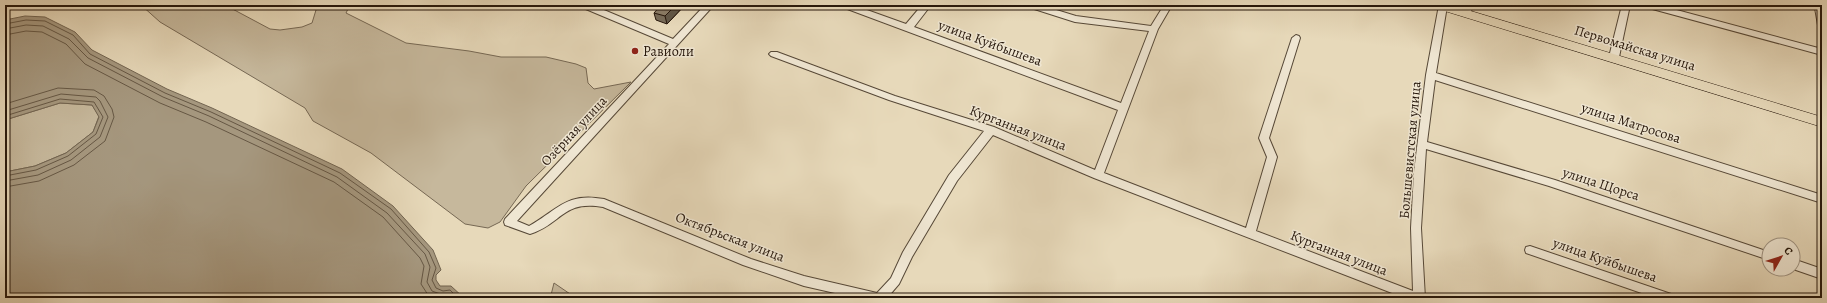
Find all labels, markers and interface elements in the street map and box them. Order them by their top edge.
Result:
street label: улица Куйбышева [935,15,1045,71]
street label: Первомайская улица [1572,21,1699,76]
place label: Равиоли [643,42,694,61]
marker: Равиоли [630,46,640,56]
street label: Большевистская улица [1395,80,1426,220]
street label: Озёрная улица [537,91,612,170]
street label: улица Матросова [1578,98,1684,148]
street label: Курганная улица [967,101,1070,155]
street label: улица Щорса [1559,162,1642,206]
street label: Октябрьская улица [673,207,788,267]
street label: Курганная улица [1288,226,1391,280]
street label: улица Куйбышева [1549,233,1660,287]
north arrow [1761,237,1801,277]
text: С [1780,244,1796,259]

